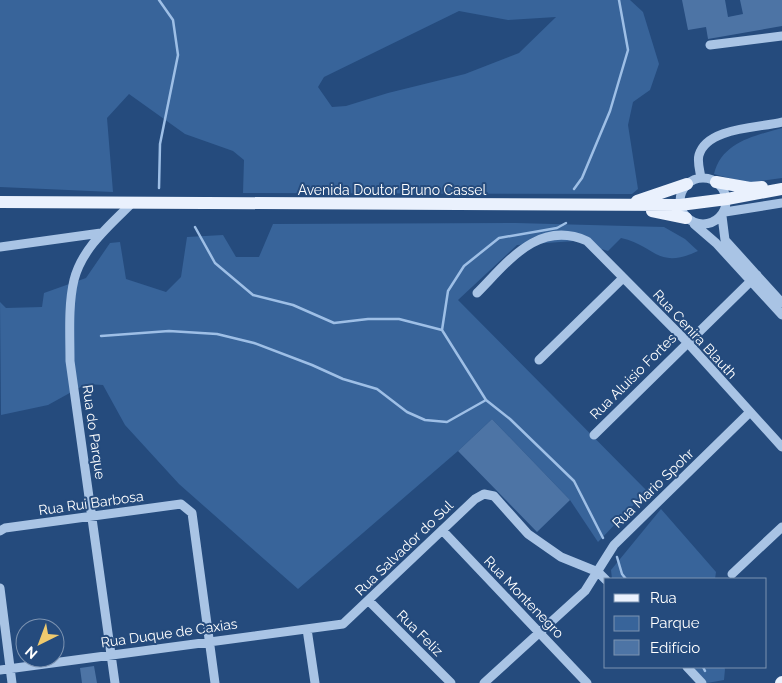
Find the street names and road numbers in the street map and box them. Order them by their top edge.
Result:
street label: Avenida Doutor Bruno Cassel [298,182,487,198]
street label: Rua Cenira Blauth [650,286,740,382]
street label: Rua Aluisio Fortes [587,330,679,422]
street label: Rua do Parque [79,384,109,480]
street label: Rua Mario Spohr [609,445,697,531]
street label: Rua Rui Barbosa [38,488,144,518]
street label: Rua Salvador do Sul [352,497,456,599]
street label: Rua Montenegro [481,553,567,641]
street label: Rua Feliz [394,607,446,659]
street label: Rua Duque de Caxias [100,615,239,651]

